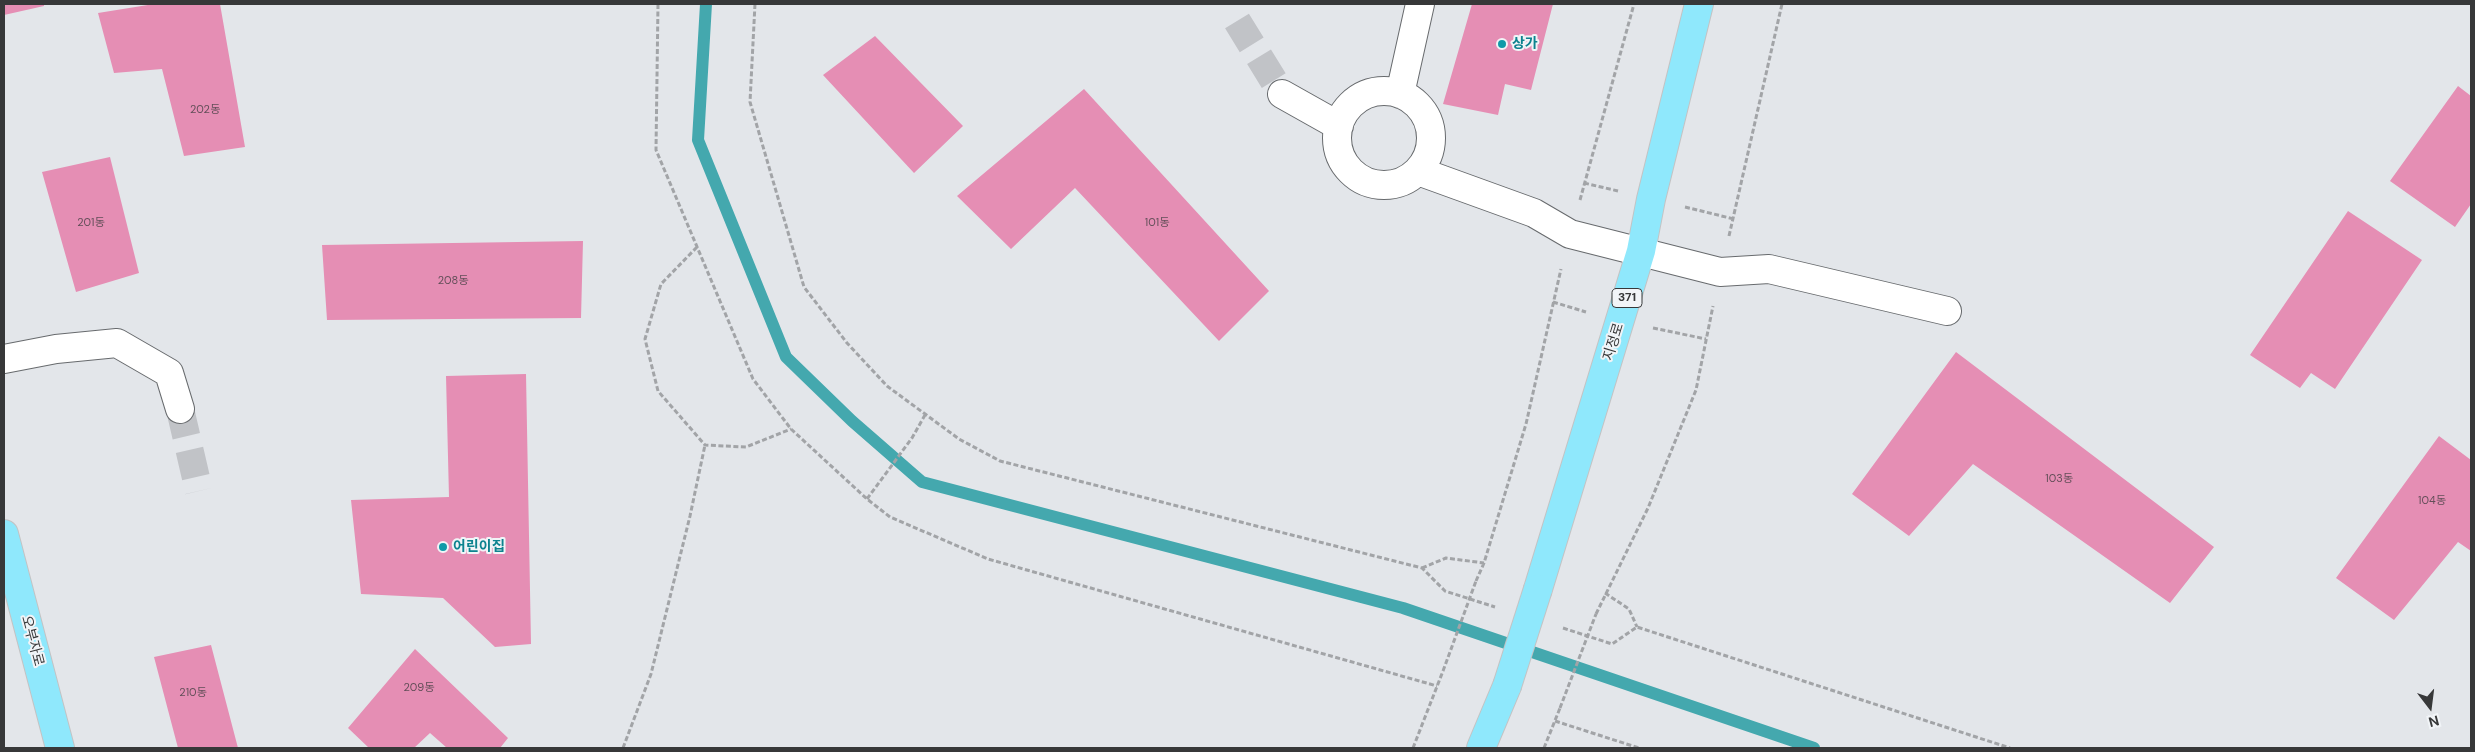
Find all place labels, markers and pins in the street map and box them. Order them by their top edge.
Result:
place label: 상가 [1512,36,1538,52]
marker: 상가 [1496,38,1508,50]
place label: 어린이집 [453,539,505,555]
marker: 어린이집 [437,541,449,553]

